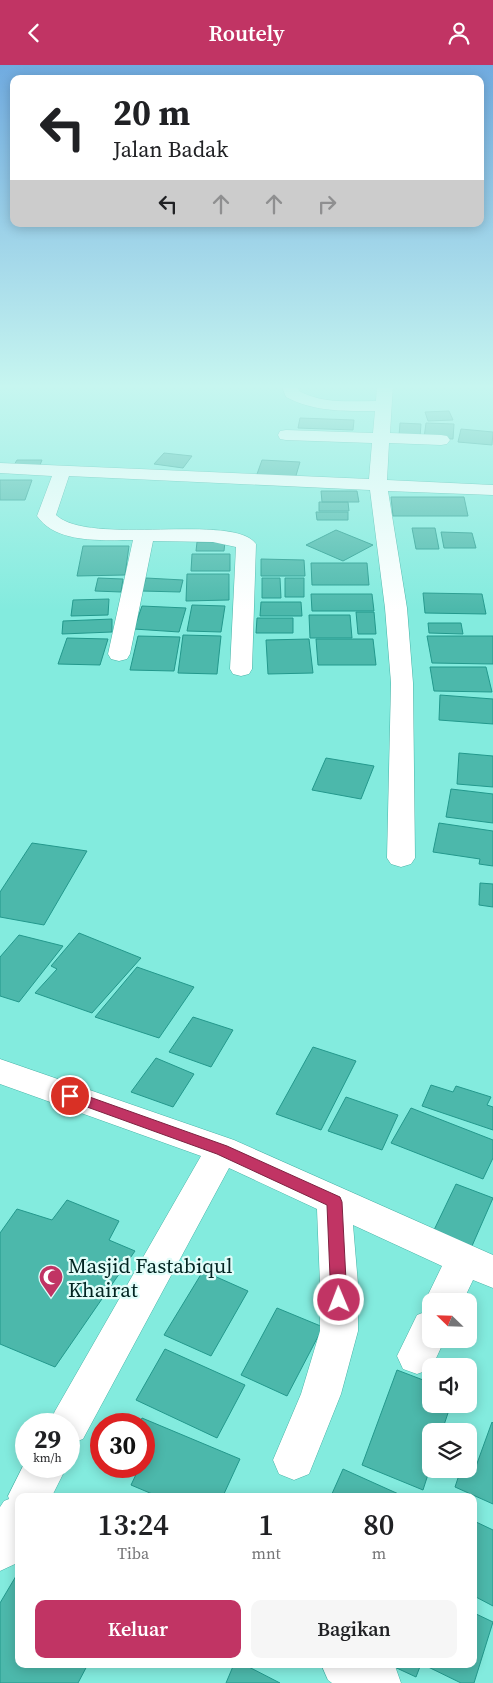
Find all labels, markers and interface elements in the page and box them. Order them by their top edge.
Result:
text: Routely [208,18,285,48]
icon: back [20,19,48,47]
icon: person [445,19,473,47]
text: 20 m [113,89,190,137]
icon: left [30,95,95,160]
text: Jalan Badak [113,134,228,164]
icon: left [154,190,182,218]
icon: ahead [207,190,235,218]
icon: ahead [260,190,288,218]
icon: right [313,190,341,218]
pin [49,1075,91,1117]
icon: arrive [56,1082,84,1110]
place label: Masjid Fastabiqul Khairat [68,1251,232,1304]
mosque icon: Masjid Fastabiqul Khairat [38,1264,64,1298]
position arrow [312,1273,364,1325]
north arrow [422,1293,478,1347]
map controls [422,1293,477,1478]
button: sound [422,1358,477,1413]
speed limit sign: 30 [90,1413,155,1478]
text: 29 [34,1422,61,1456]
button: layers [422,1423,477,1478]
text: km/h [33,1450,62,1466]
text: 13:24 [98,1504,169,1545]
text: 1 [258,1504,274,1545]
text: 80 [363,1504,394,1545]
text: Tiba [117,1542,149,1564]
text: mnt [251,1542,281,1564]
text: m [372,1542,386,1564]
button: Keluar [35,1600,241,1658]
button: Bagikan [251,1600,457,1658]

